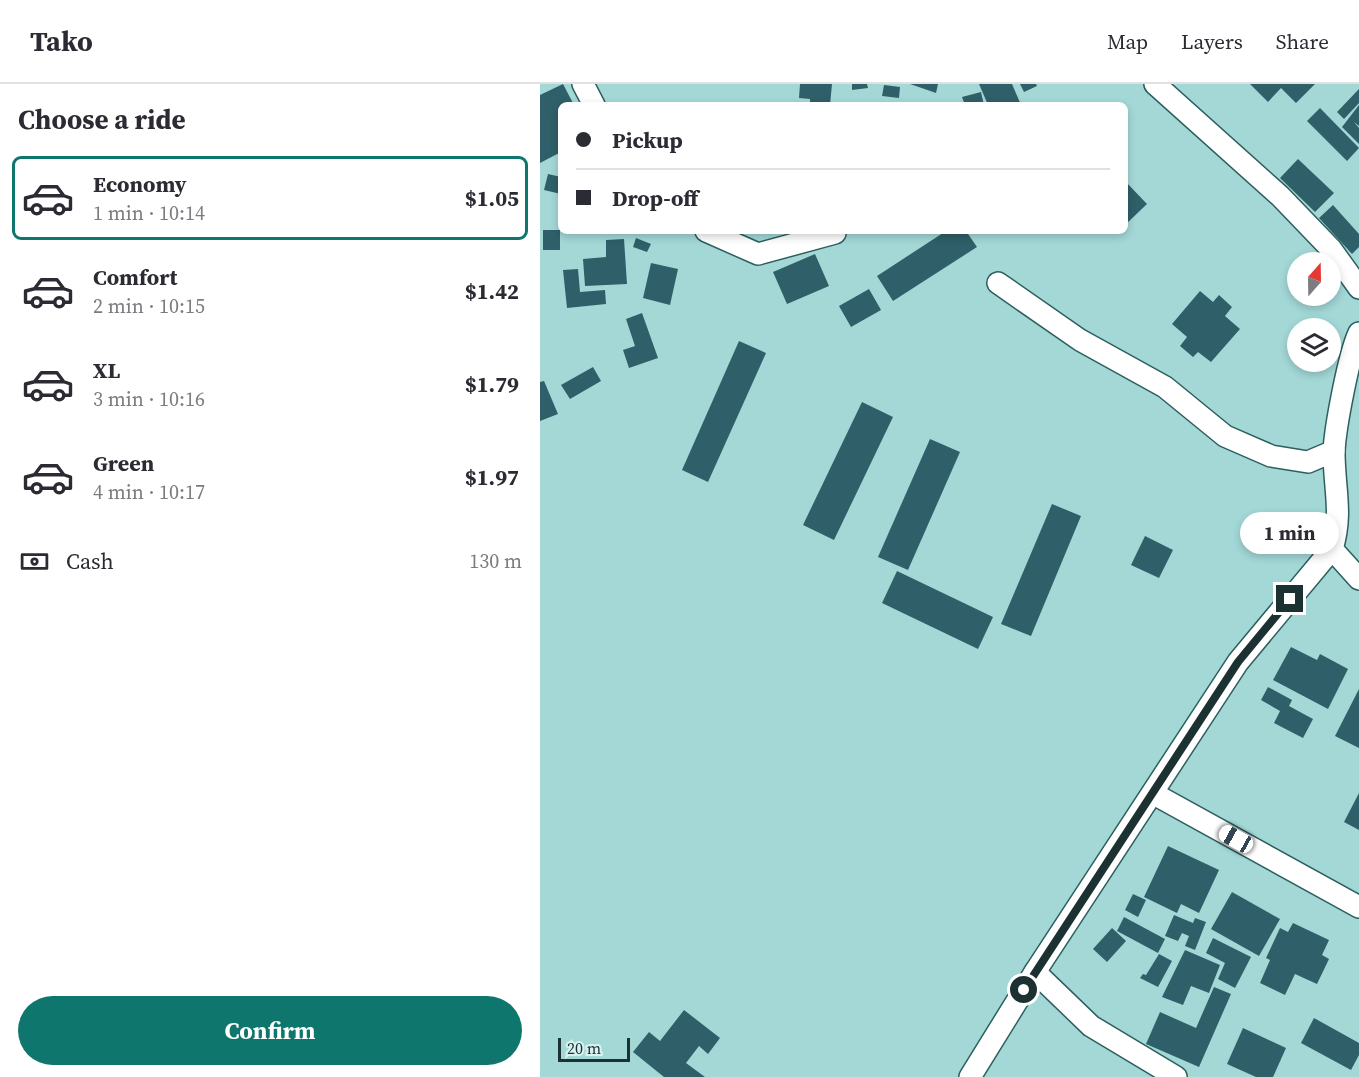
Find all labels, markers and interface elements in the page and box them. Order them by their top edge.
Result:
text: Tako [30,22,93,60]
text: Map [1107,27,1148,56]
text: Layers [1181,27,1243,56]
text: Share [1276,27,1329,56]
text: Choose a ride [18,101,186,138]
text: Pickup [612,125,683,155]
text: Economy [93,169,187,199]
icon: car [21,171,75,225]
text: $1.05 [465,183,519,213]
text: Drop-off [612,183,698,213]
text: 1 min · 10:14 [93,199,205,227]
north arrow [1287,252,1341,306]
map controls [1287,252,1341,372]
text: Comfort [93,262,177,292]
icon: car [21,264,75,318]
text: $1.42 [465,276,519,306]
text: 2 min · 10:15 [93,292,205,320]
button: layers [1287,318,1341,372]
text: XL [93,355,120,385]
icon: car [21,357,75,411]
text: $1.79 [465,369,519,399]
text: 3 min · 10:16 [93,385,205,413]
text: Green [93,448,154,478]
icon: car [21,450,75,504]
text: $1.97 [465,462,519,492]
text: 4 min · 10:17 [93,478,205,506]
callout: 1 min [1240,512,1340,554]
text: 1 min [1264,519,1315,547]
icon: cash [18,545,51,578]
text: Cash [66,546,114,576]
text: 130 m [469,547,522,575]
route end [1276,585,1303,612]
car [1216,822,1256,856]
route start [1010,976,1037,1003]
button: Confirm [18,996,522,1065]
scale bar [558,1035,630,1062]
text: 20 m [567,1037,601,1059]

